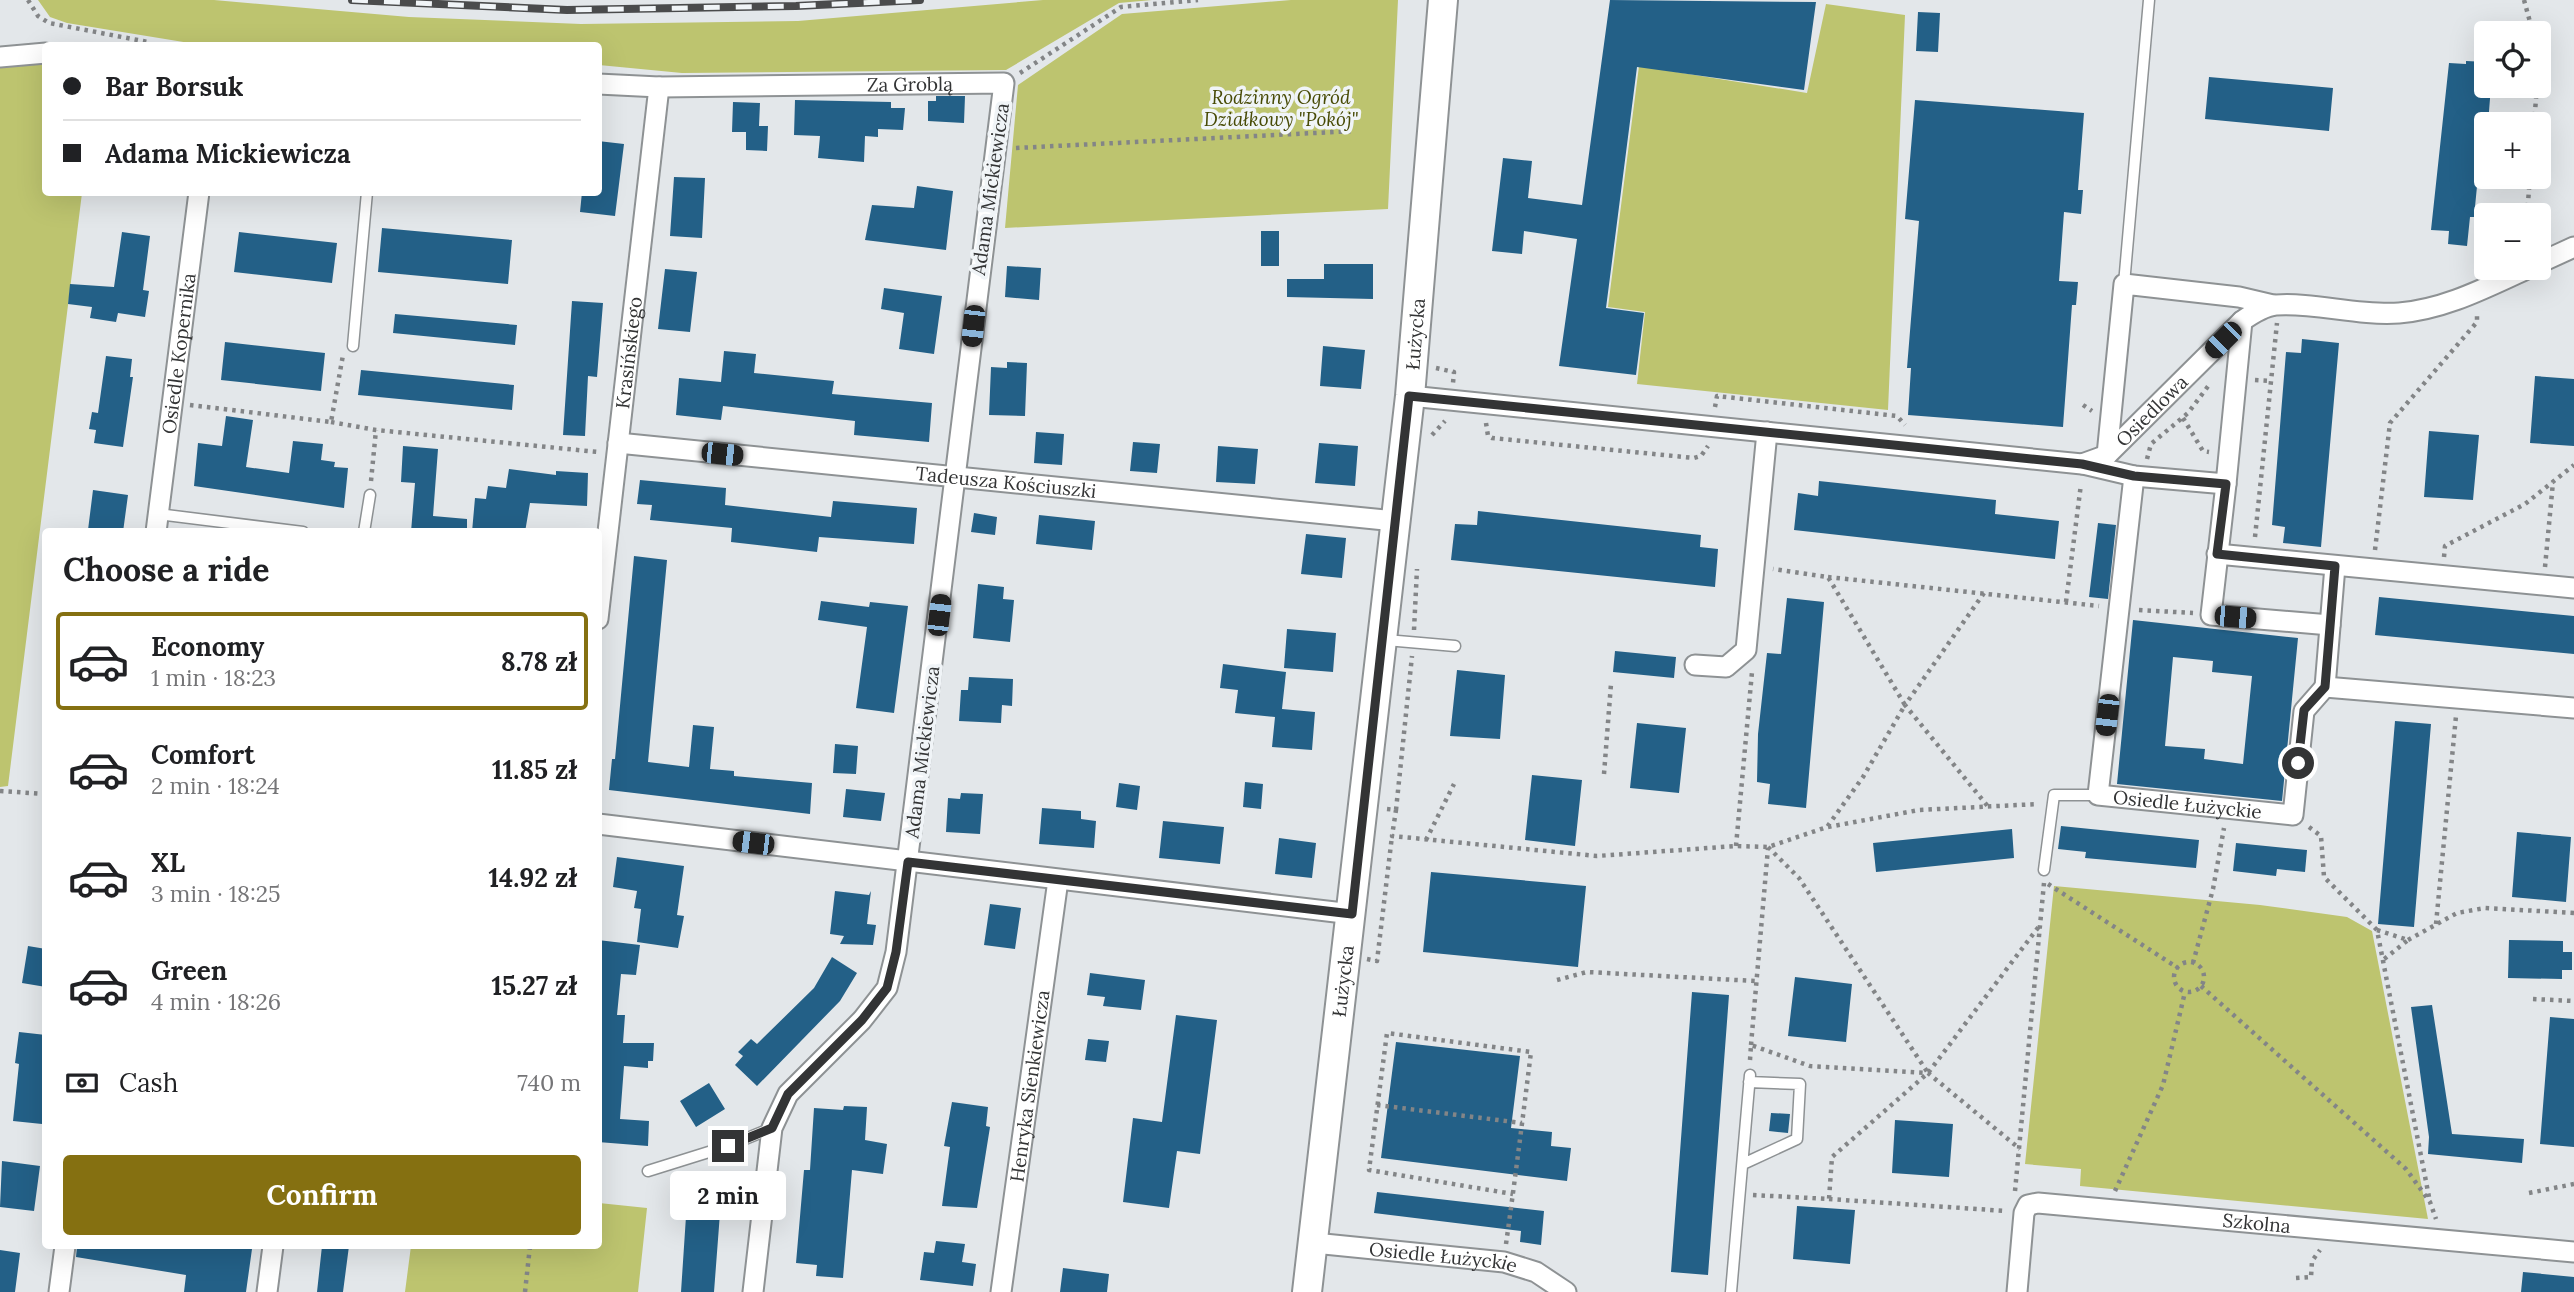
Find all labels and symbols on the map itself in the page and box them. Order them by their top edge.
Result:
street label: Za Groblą [867,72,953,97]
park label: Rodzinny Ogród Działkowy "Pokój" [1204,85,1358,131]
street label: Adama Mickiewicza [966,101,1014,278]
street label: Osiedle Kopernika [157,271,201,435]
street label: Krasińskiego [610,295,647,410]
street label: Łużycka [1400,297,1430,371]
car [961,304,986,348]
car [2201,318,2246,362]
street label: Osiedlowa [2111,370,2193,451]
car [701,441,744,467]
street label: Tadeusza Kościuszki [915,461,1098,503]
car [927,593,952,637]
car [2214,605,2257,629]
street label: Adama Mickiewicza [899,664,945,841]
car [2095,693,2120,737]
route start [2282,747,2314,779]
street label: Osiedle Łużyckie [2112,785,2263,824]
car [731,830,776,856]
street label: Łużycka [1327,944,1359,1018]
street label: Henryka Sienkiewicza [1004,988,1055,1183]
route end [712,1130,744,1162]
callout: 2 min [670,1170,786,1220]
street label: Szkolna [2222,1208,2292,1238]
street label: Osiedle Łużyckie [1368,1237,1521,1278]

